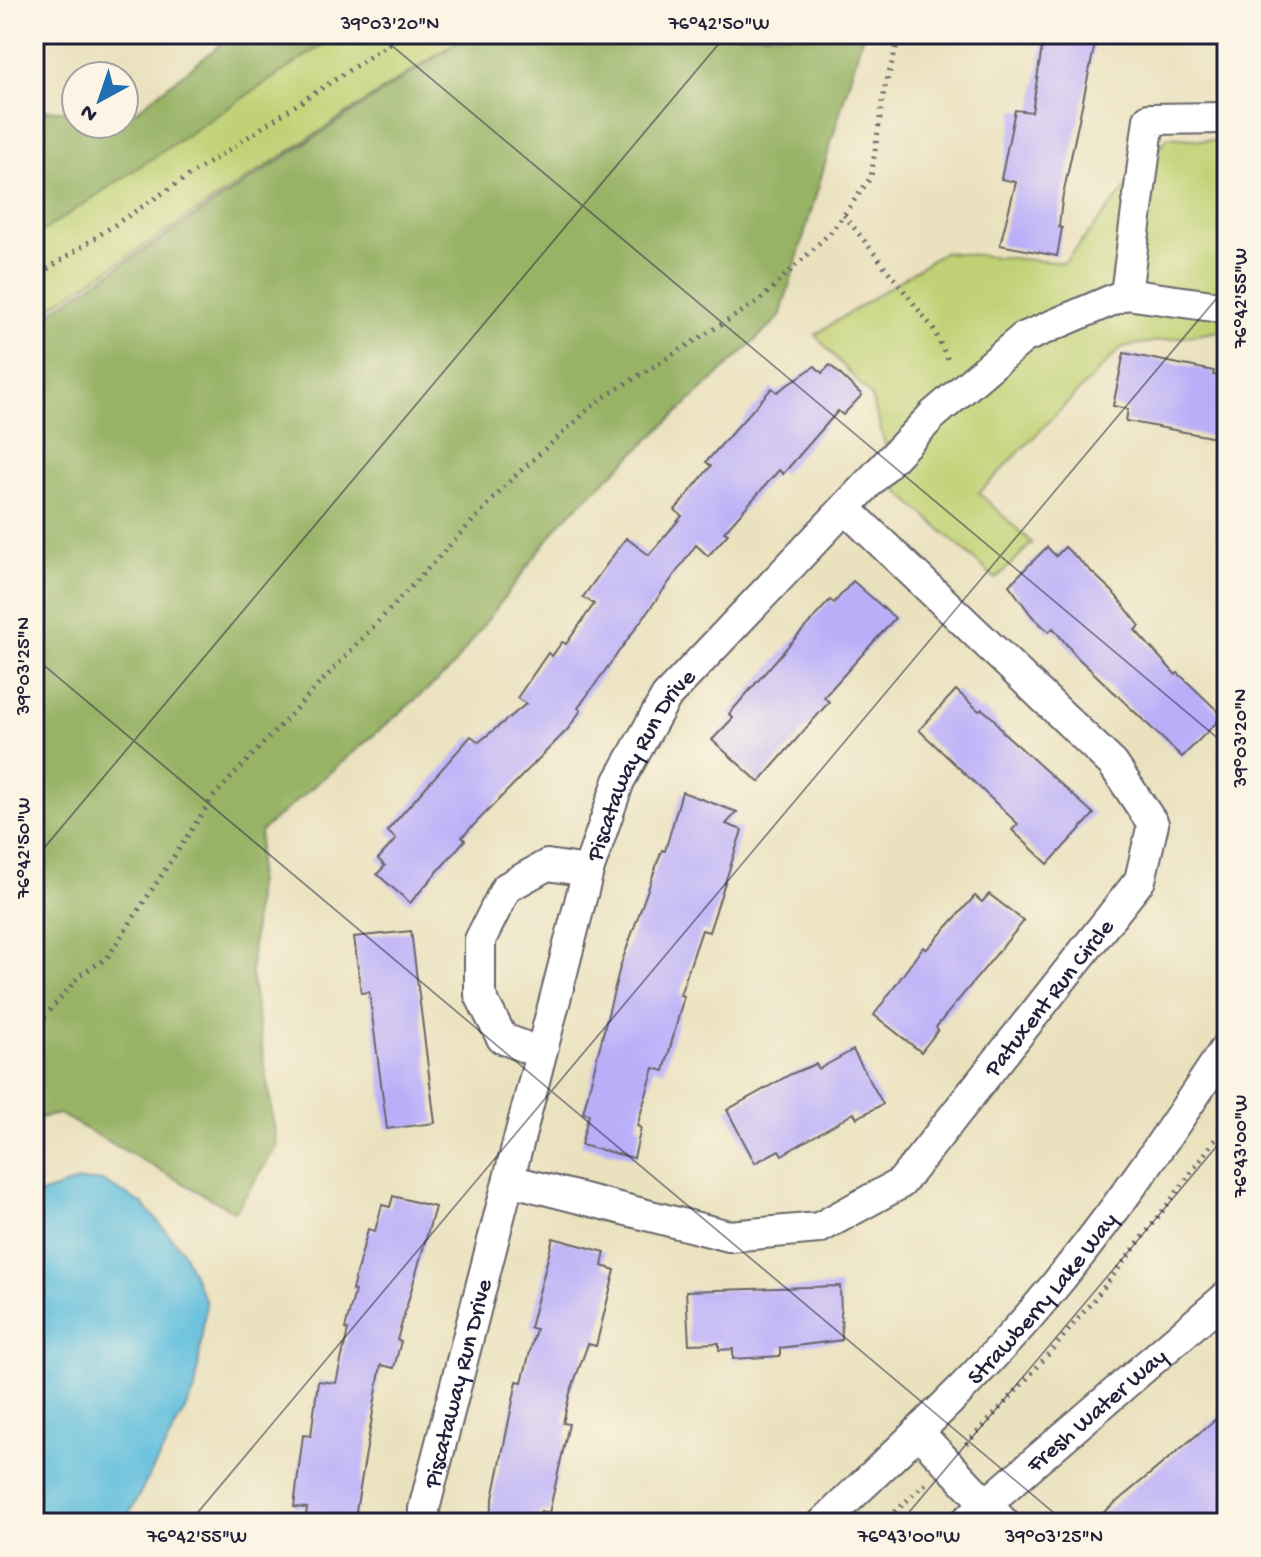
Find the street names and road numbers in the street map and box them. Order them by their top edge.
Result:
street label: Piscataway Run Drive [581,664,704,867]
street label: Patuxent Run Circle [979,914,1122,1085]
street label: Strawberry Lake Way [962,1208,1125,1392]
street label: Piscataway Run Drive [419,1276,501,1493]
street label: Fresh Water Way [1021,1343,1174,1481]

